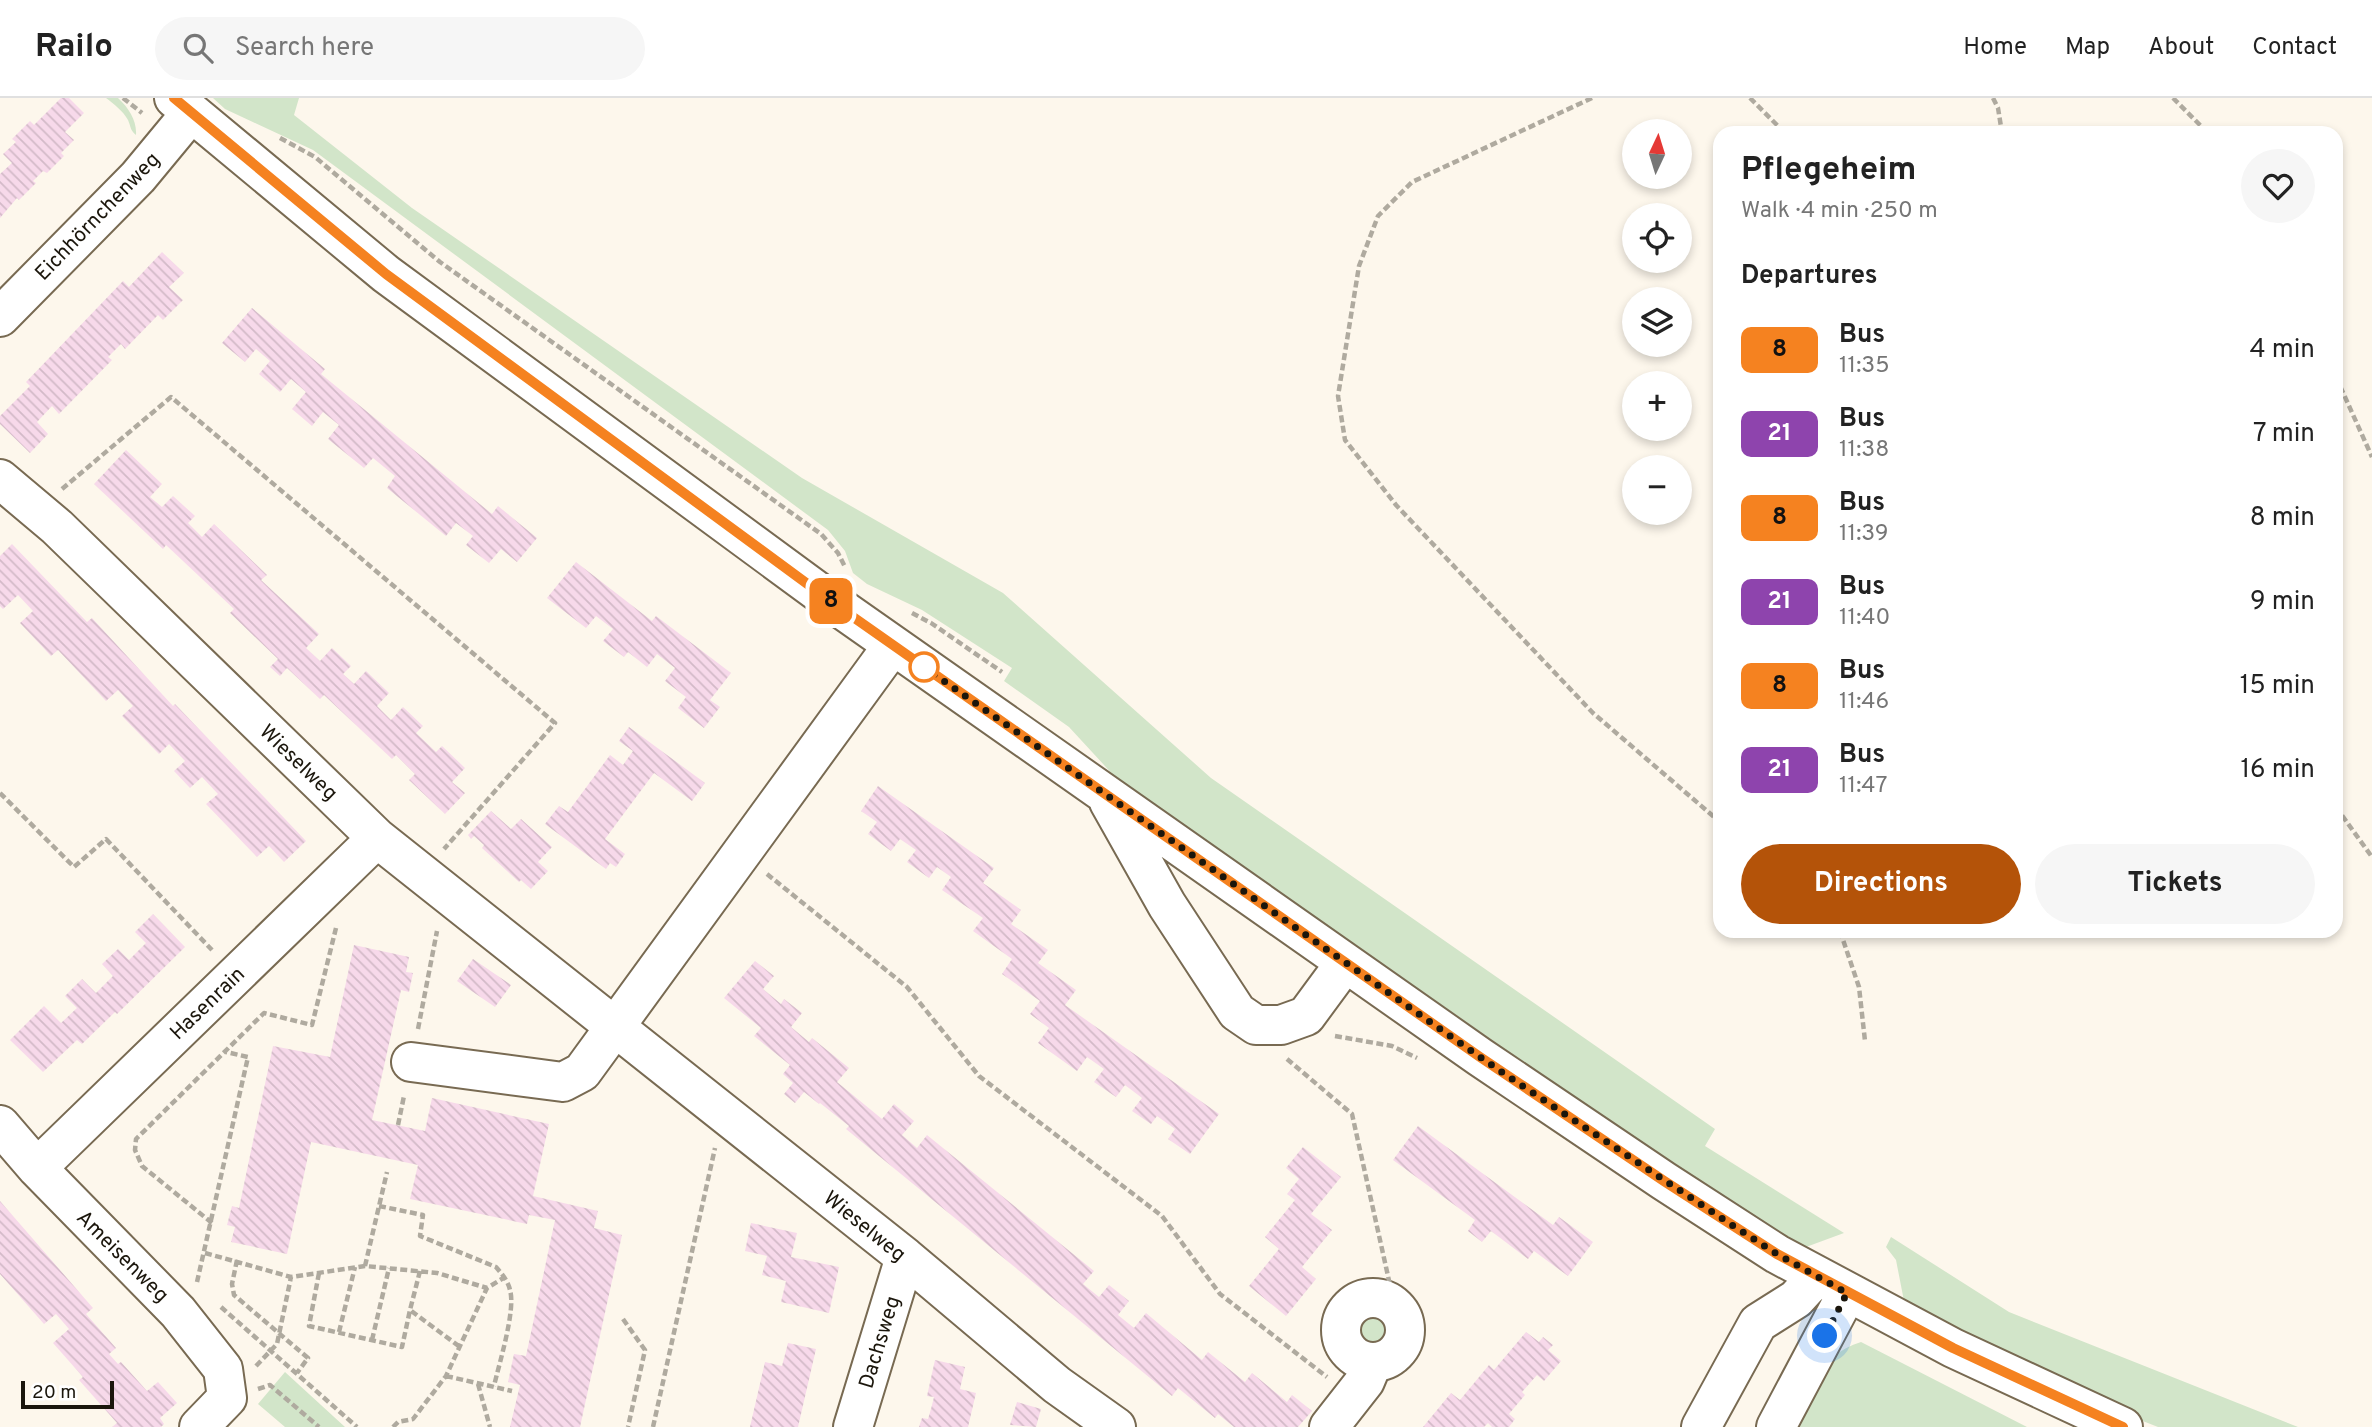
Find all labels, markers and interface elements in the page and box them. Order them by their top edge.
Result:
search box [155,17,645,80]
text: Railo [35,27,113,69]
icon: search [179,29,217,67]
text: Search here [235,32,374,65]
text: Home [1963,33,2027,63]
text: Map [2065,33,2110,63]
text: About [2148,33,2214,63]
text: Contact [2252,33,2337,63]
north arrow [1622,119,1692,189]
map controls [1622,119,1692,525]
street label: Eichhörnchenweg [30,147,166,287]
button: heart [2241,149,2315,223]
text: Pflegeheim [1741,150,1916,192]
text: Walk · 4 min · 250 m [1741,197,1938,226]
button: locate [1622,203,1692,273]
text: Departures [1741,260,1878,293]
button: layers [1622,287,1692,357]
text: Bus [1839,319,1885,352]
text: 4 min [2249,334,2315,367]
text: 8 [1772,335,1787,365]
text: 11:35 [1839,352,1889,381]
button: + [1622,371,1692,441]
text: Bus [1839,403,1885,436]
text: 7 min [2253,418,2315,451]
text: 21 [1767,419,1792,449]
text: 11:38 [1839,436,1889,465]
button: − [1622,455,1692,525]
text: Bus [1839,487,1885,520]
text: 8 min [2250,502,2315,535]
text: 8 [1772,503,1787,533]
text: 11:39 [1839,520,1888,549]
text: Bus [1839,571,1885,604]
line badge: 8 [808,578,854,624]
text: 8 [823,586,839,616]
text: 9 min [2250,586,2315,619]
text: 21 [1767,587,1792,617]
text: 11:40 [1839,604,1890,633]
unlabelled marker [909,652,939,682]
text: Bus [1839,655,1885,688]
text: 15 min [2240,670,2315,703]
text: 8 [1772,671,1787,701]
text: 11:46 [1839,688,1889,717]
street label: Wieselweg [253,719,343,807]
text: Bus [1839,739,1885,772]
text: 16 min [2240,754,2315,787]
text: 21 [1767,755,1792,785]
text: 11:47 [1839,772,1887,801]
button: Directions [1741,844,2021,924]
button: Tickets [2035,844,2315,924]
street label: Hasenrain [165,962,251,1047]
street label: Wieselweg [817,1186,911,1269]
street label: Ameisenweg [70,1205,174,1309]
street label: Dachsweg [854,1293,907,1392]
your location [1807,1318,1842,1353]
scale bar [21,1378,114,1410]
text: 20 m [32,1381,76,1405]

